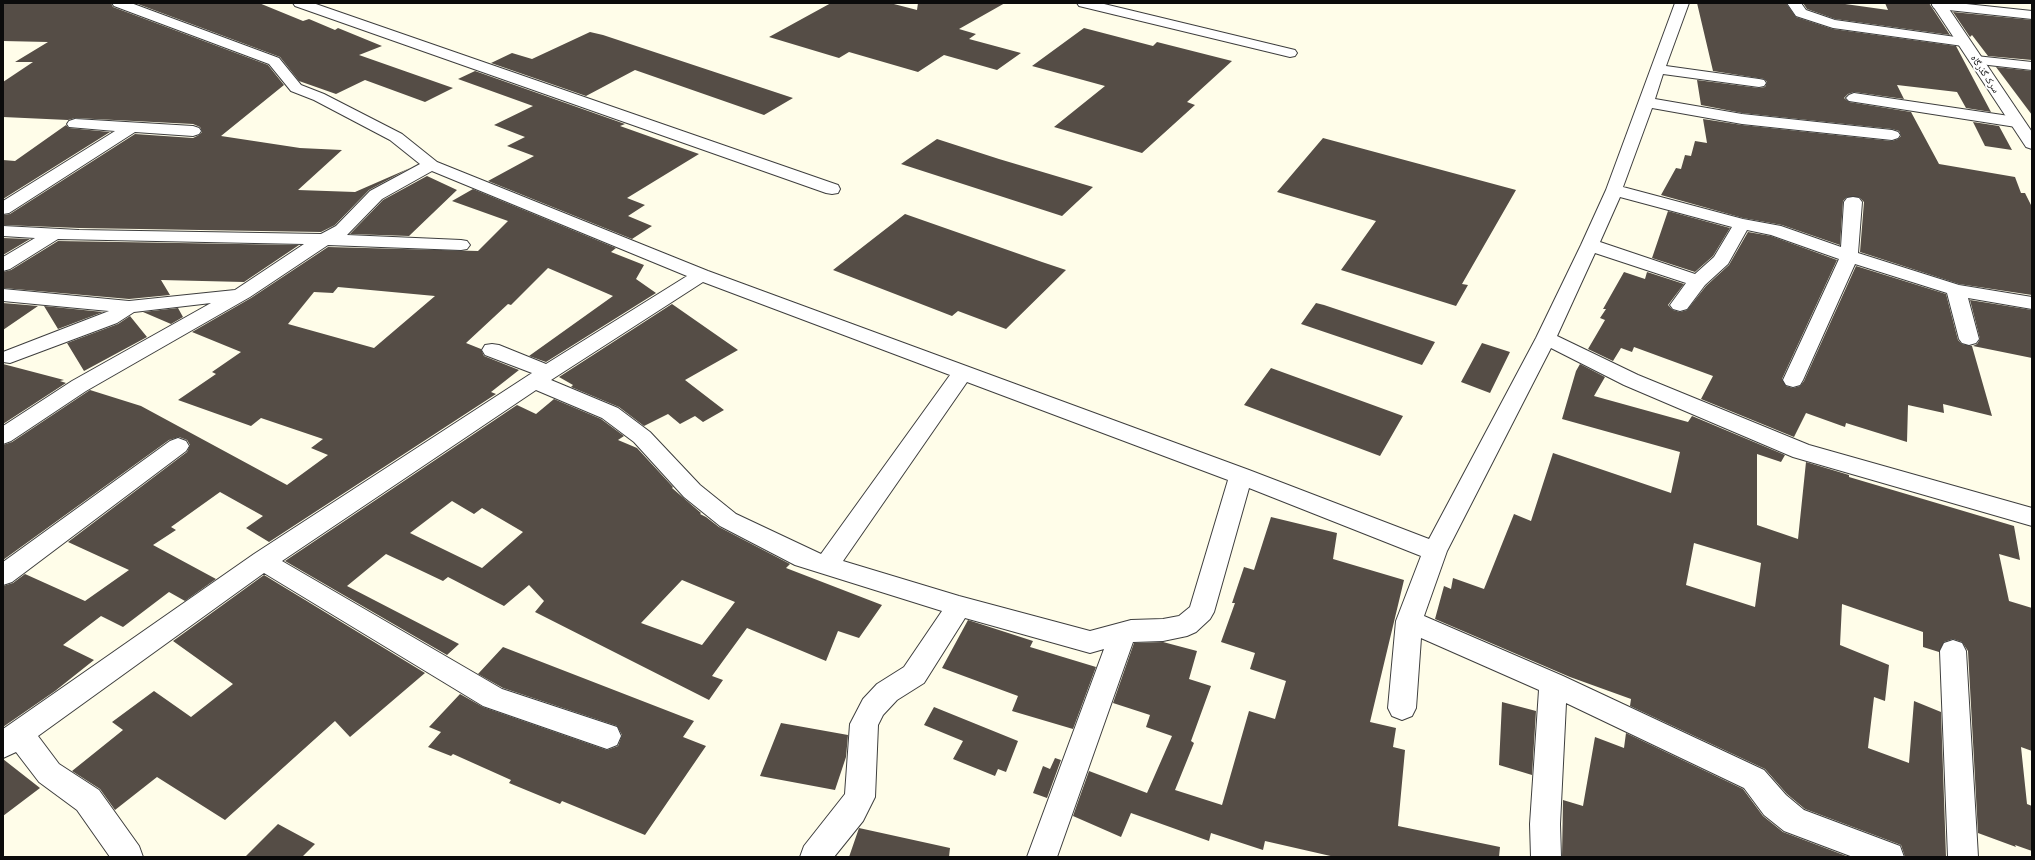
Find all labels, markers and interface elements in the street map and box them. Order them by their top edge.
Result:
street label: سرک گذرگاه [1968,53,2002,95]

